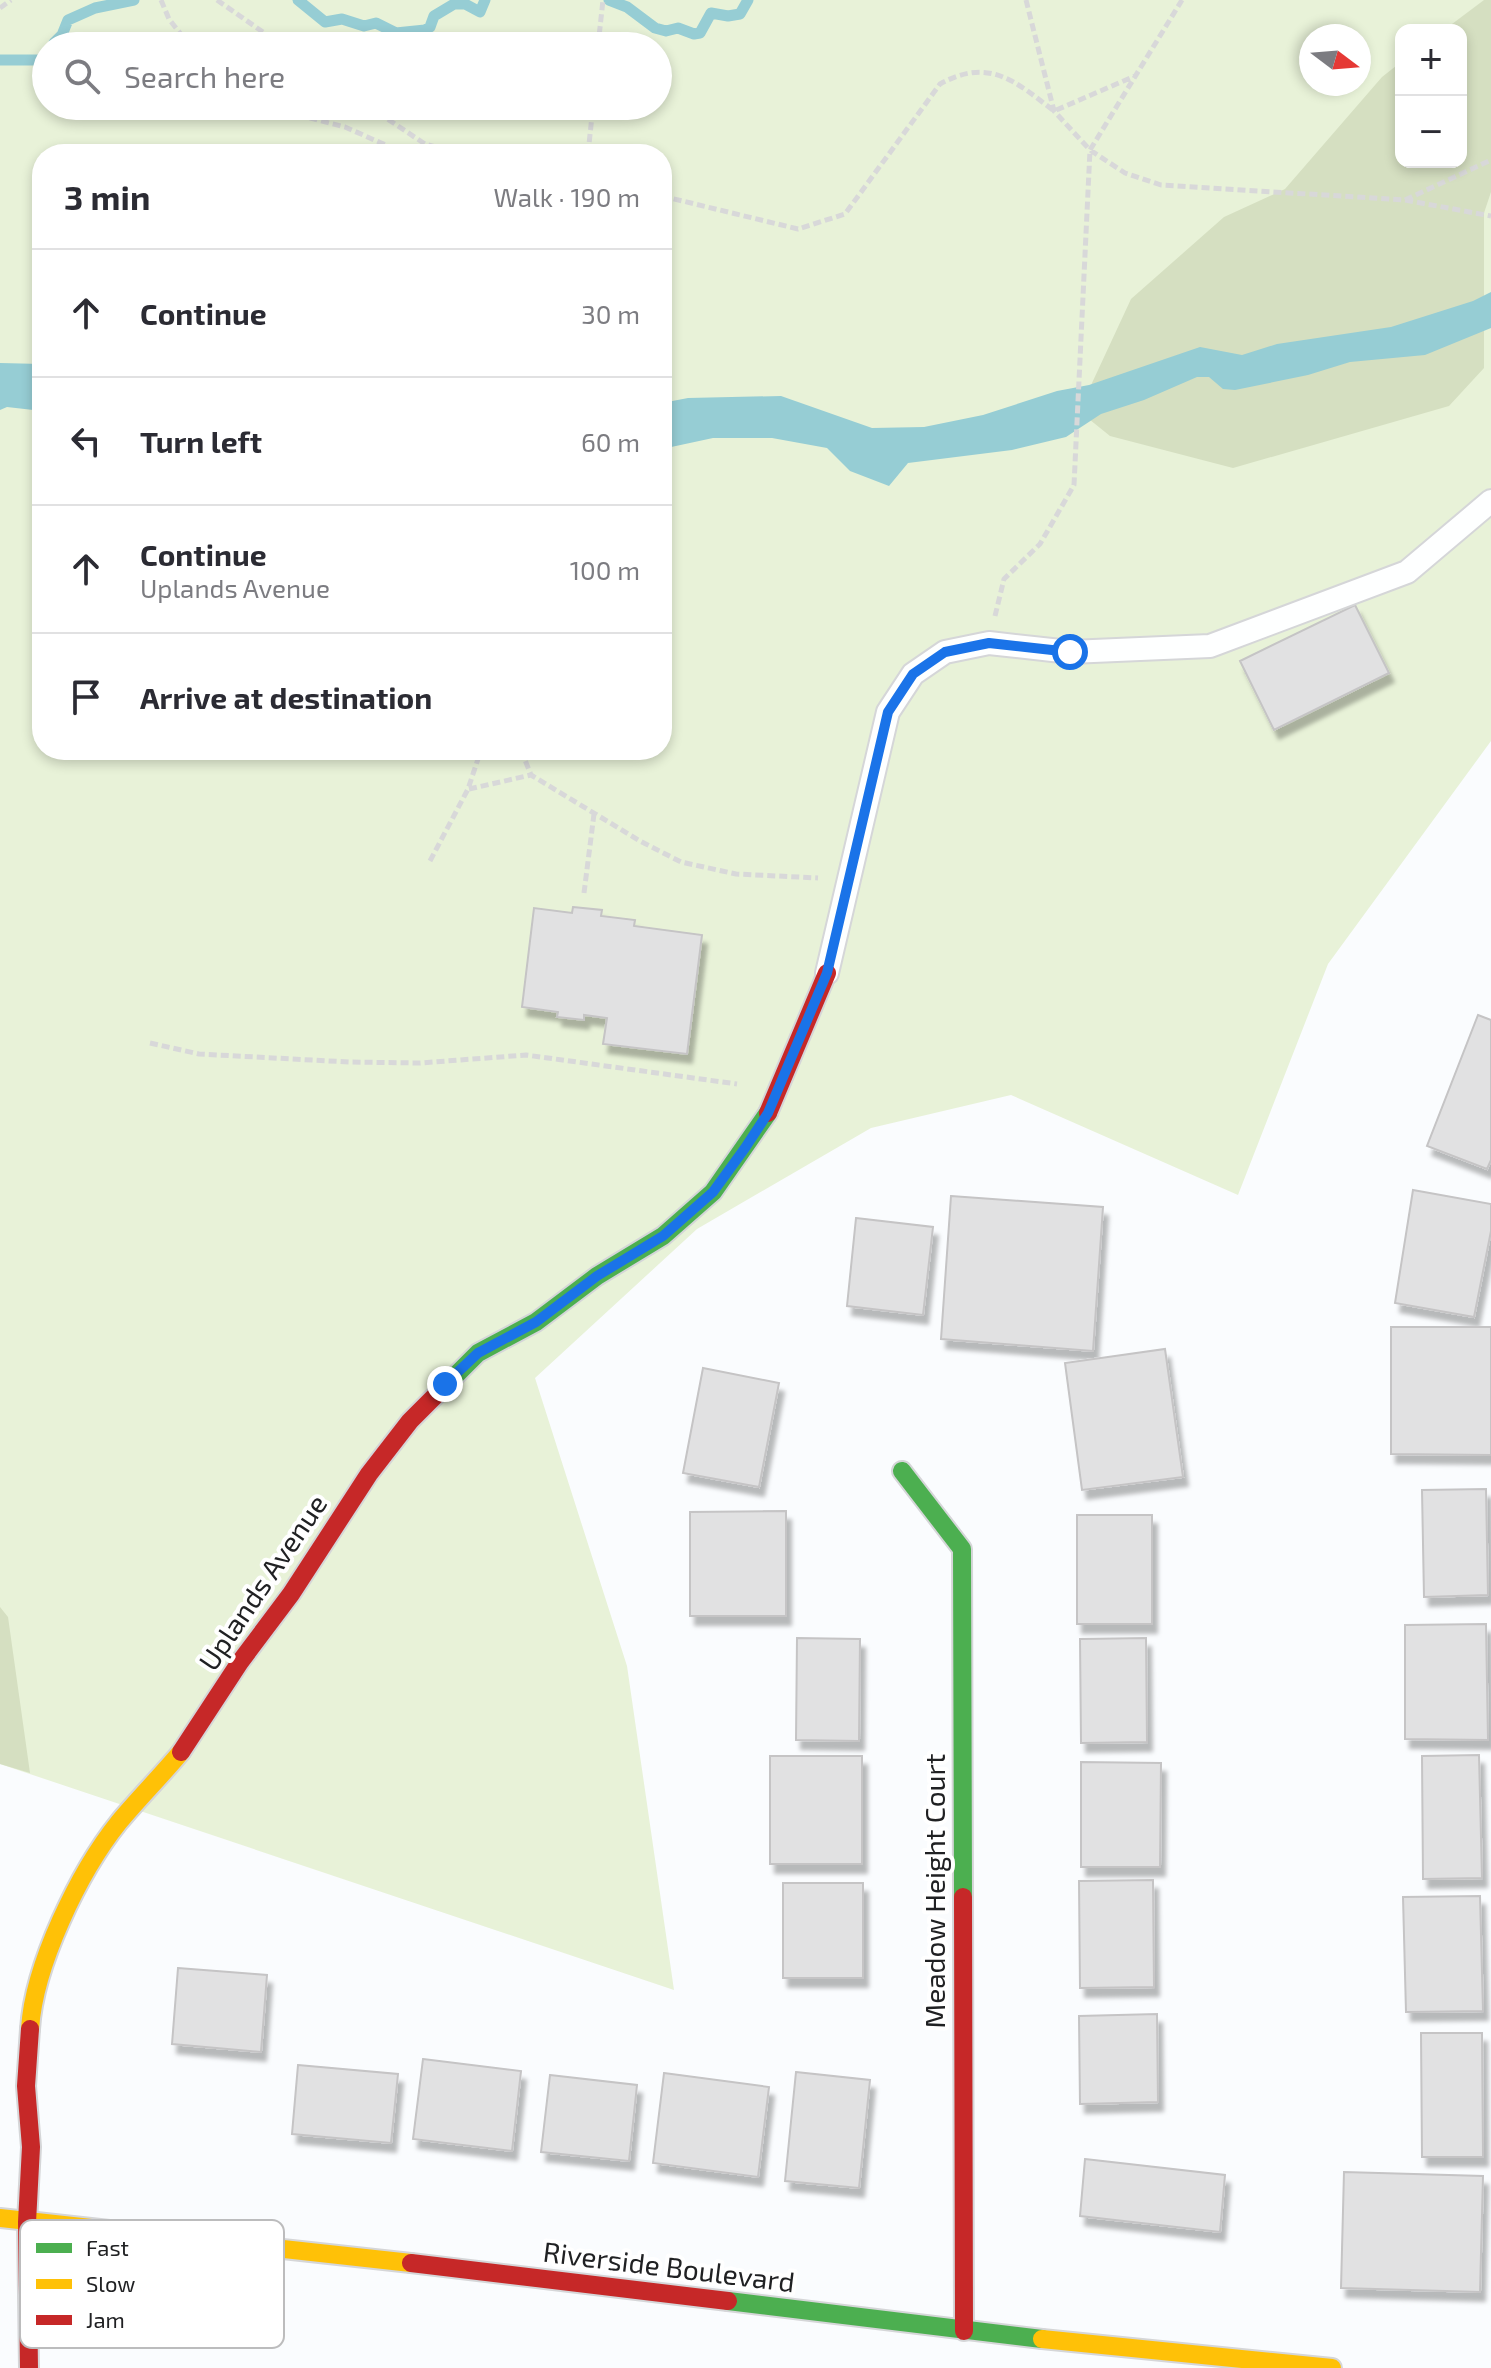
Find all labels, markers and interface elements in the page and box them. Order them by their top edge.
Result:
north arrow [1299,24,1371,96]
map controls [1395,24,1467,168]
button: + [1395,24,1467,96]
search box [32,32,672,120]
icon: search [60,54,104,98]
text: Search here [124,58,285,94]
button: − [1395,96,1467,168]
text: 3 min [64,176,150,217]
text: Walk · 190 m [493,181,640,212]
icon: ahead [64,291,108,335]
text: Continue [140,295,267,331]
text: 30 m [581,298,640,329]
icon: left [64,419,108,463]
text: Turn left [140,423,262,459]
text: 60 m [581,426,640,457]
text: Continue [140,536,267,572]
icon: ahead [64,547,108,591]
text: 100 m [570,554,640,585]
text: Uplands Avenue [140,572,330,603]
route start [1052,634,1088,670]
icon: arrive [64,675,108,719]
text: Arrive at destination [140,679,432,715]
route end [427,1366,463,1402]
street label: Uplands Avenue [191,1488,333,1676]
street label: Meadow Height Court [917,1754,951,2028]
legend [20,2220,284,2348]
text: Fast [86,2234,129,2260]
street label: Riverside Boulevard [541,2234,797,2298]
text: Slow [86,2270,135,2296]
text: Jam [86,2306,125,2332]

